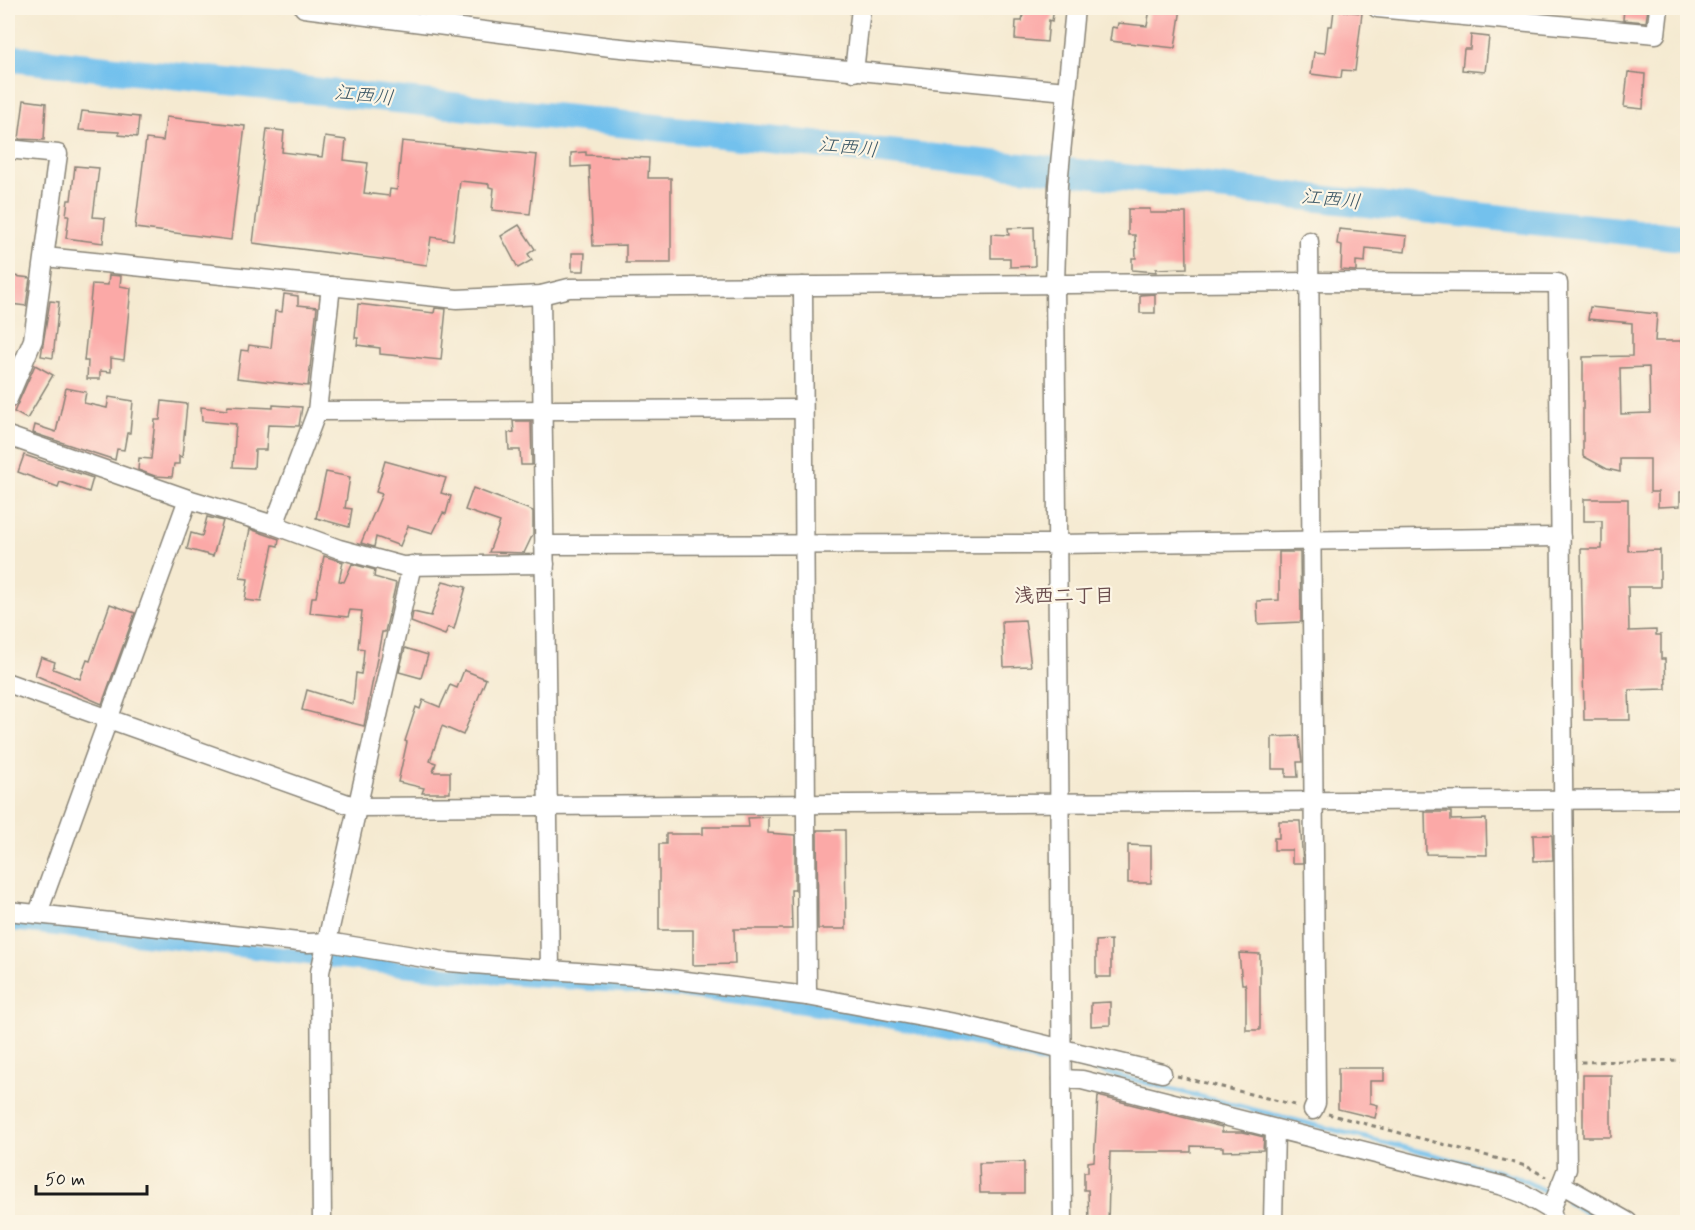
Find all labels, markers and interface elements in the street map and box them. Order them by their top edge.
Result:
water label: 江西川 [333,79,395,113]
water label: 江西川 [817,131,879,165]
water label: 江西川 [1300,183,1362,217]
district label: 浅西二丁目 [1014,583,1114,610]
scale bar [36,1158,147,1196]
text: 50 m [45,1168,85,1192]

